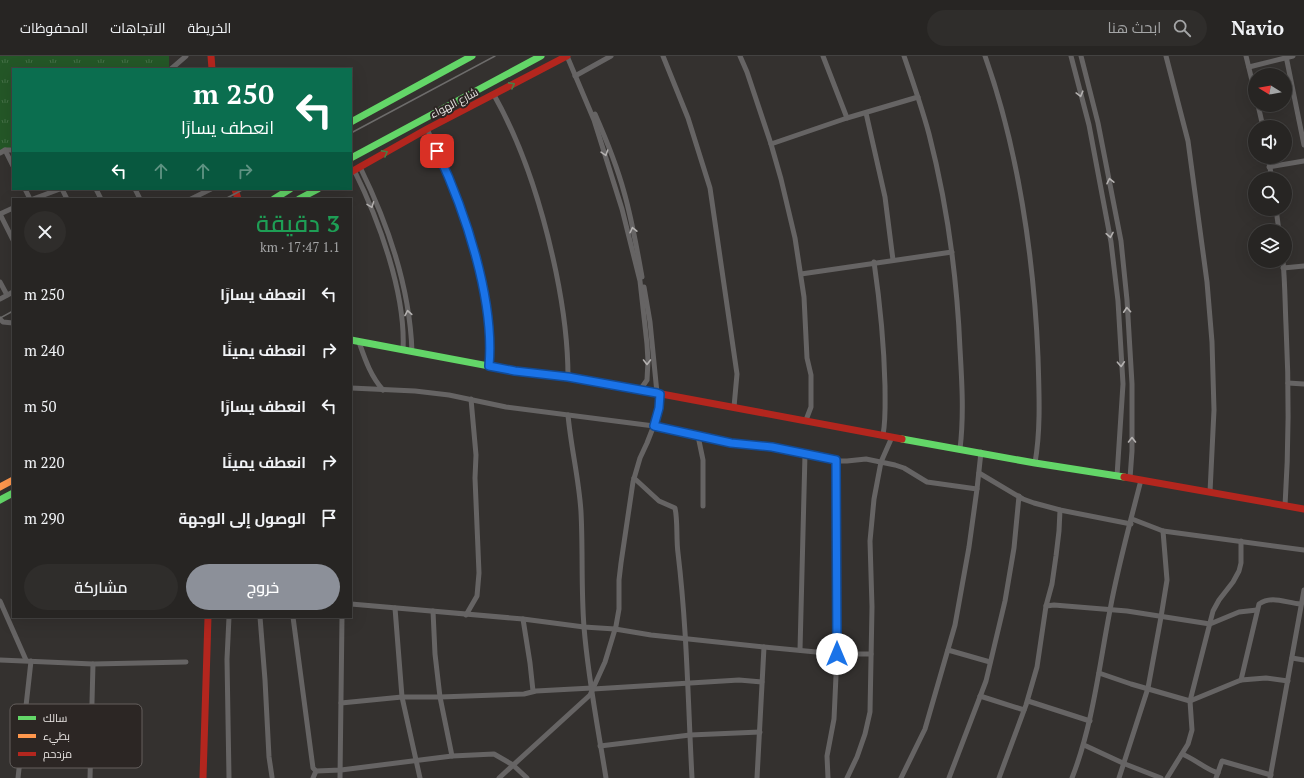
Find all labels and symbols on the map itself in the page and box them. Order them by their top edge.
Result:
north arrow [1248,68,1292,112]
one-way arrow [508,83,516,90]
street label: شارع الهواء [427,85,481,122]
one-way arrow [1076,91,1084,97]
pin [420,134,454,168]
one-way arrow [381,150,388,157]
one-way arrow [600,150,609,157]
one-way arrow [1106,178,1114,184]
one-way arrow [366,202,374,209]
one-way arrow [630,227,638,233]
one-way arrow [1105,232,1114,238]
one-way arrow [1123,307,1132,313]
one-way arrow [404,310,413,316]
one-way arrow [643,359,651,365]
one-way arrow [1117,361,1126,367]
one-way arrow [1128,437,1136,443]
position arrow [816,633,858,675]
legend [10,704,142,768]
text: سالك [43,711,67,725]
text: بطيء [43,729,70,745]
text: مزدحم [43,747,72,762]

